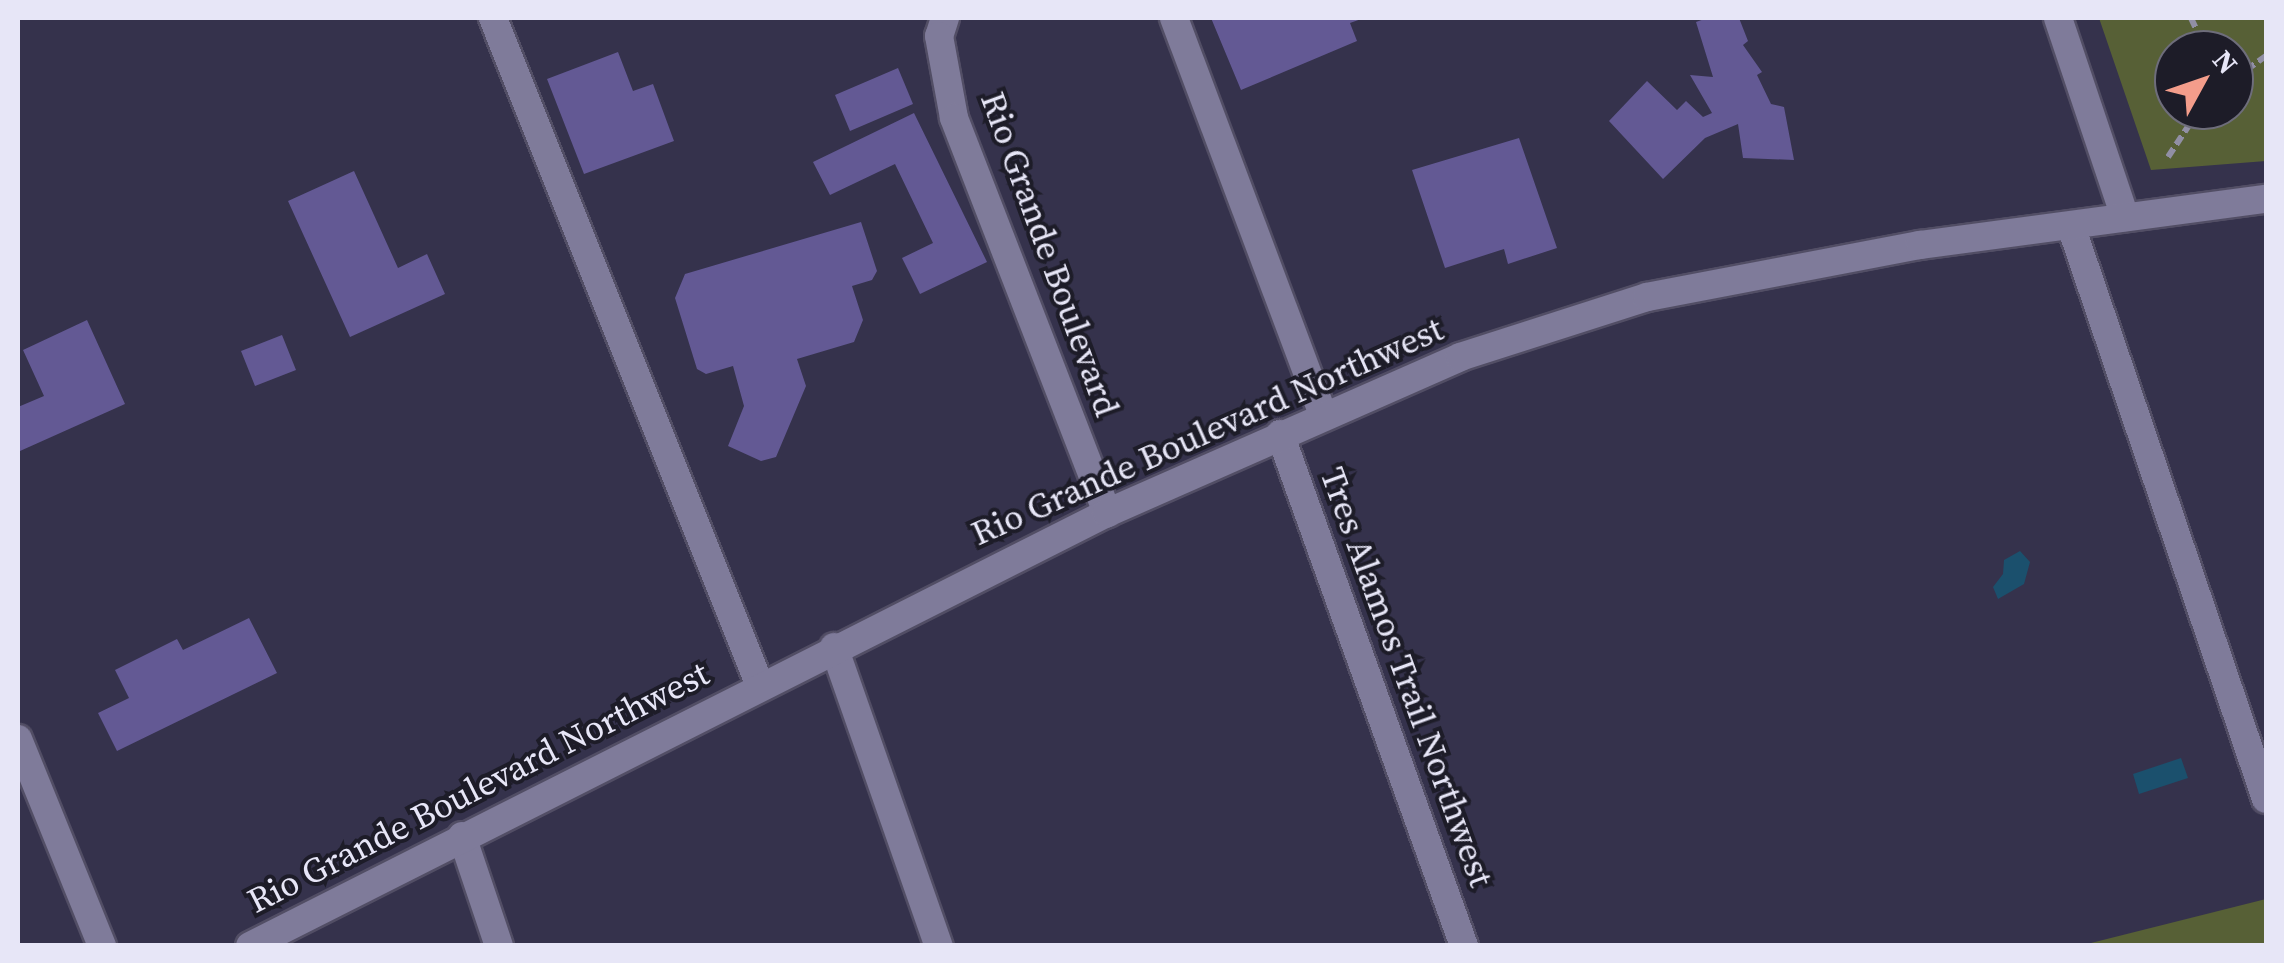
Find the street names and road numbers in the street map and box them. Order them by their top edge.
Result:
street label: Rio Grande Boulevard [972,86,1128,422]
street label: Rio Grande Boulevard Northwest [965,308,1449,554]
street label: Tres Alamos Trail Northwest [1311,461,1503,893]
street label: Rio Grande Boulevard Northwest [240,652,716,922]

